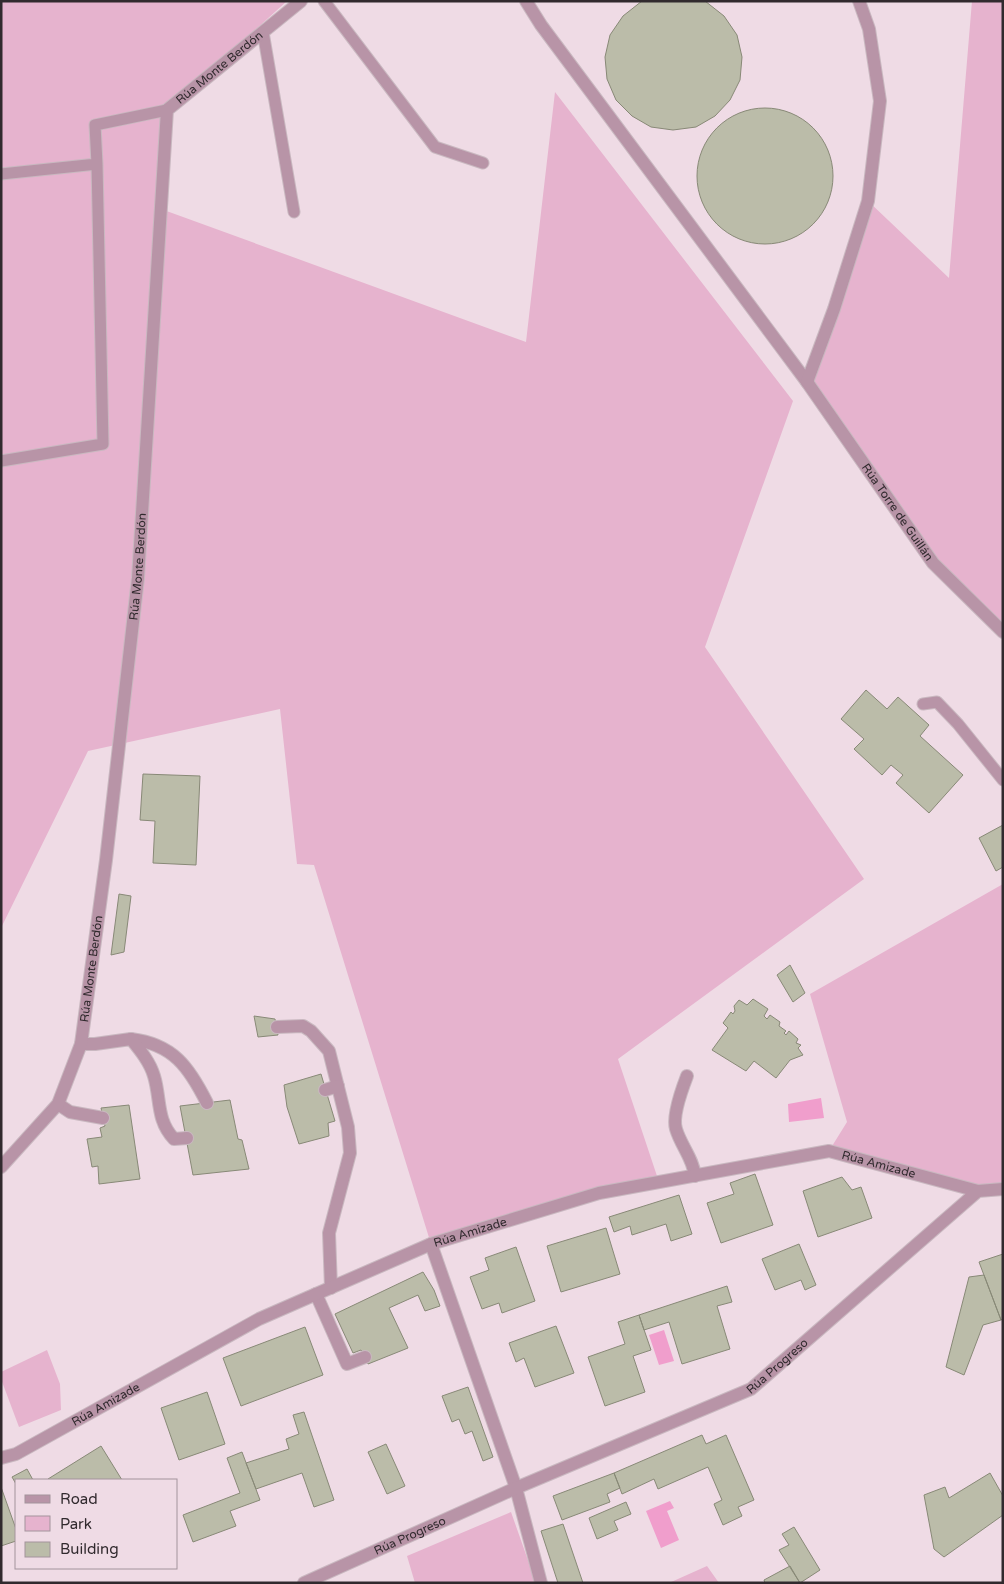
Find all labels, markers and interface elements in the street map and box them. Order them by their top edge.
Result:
street label: Rúa Monte Berdón [173,28,265,107]
street label: Rúa Torre de Guillán [859,461,936,563]
street label: Rúa Monte Berdón [126,513,149,621]
street label: Rúa Monte Berdón [77,915,105,1023]
street label: Rúa Amizade [840,1148,917,1181]
street label: Rúa Amizade [432,1214,509,1250]
street label: Rúa Progreso [743,1336,811,1397]
street label: Rúa Amizade [69,1380,142,1429]
legend [15,1479,178,1569]
text: Road [60,1490,98,1508]
street label: Rúa Progreso [372,1513,448,1558]
text: Park [60,1515,92,1533]
text: Building [60,1540,119,1558]

